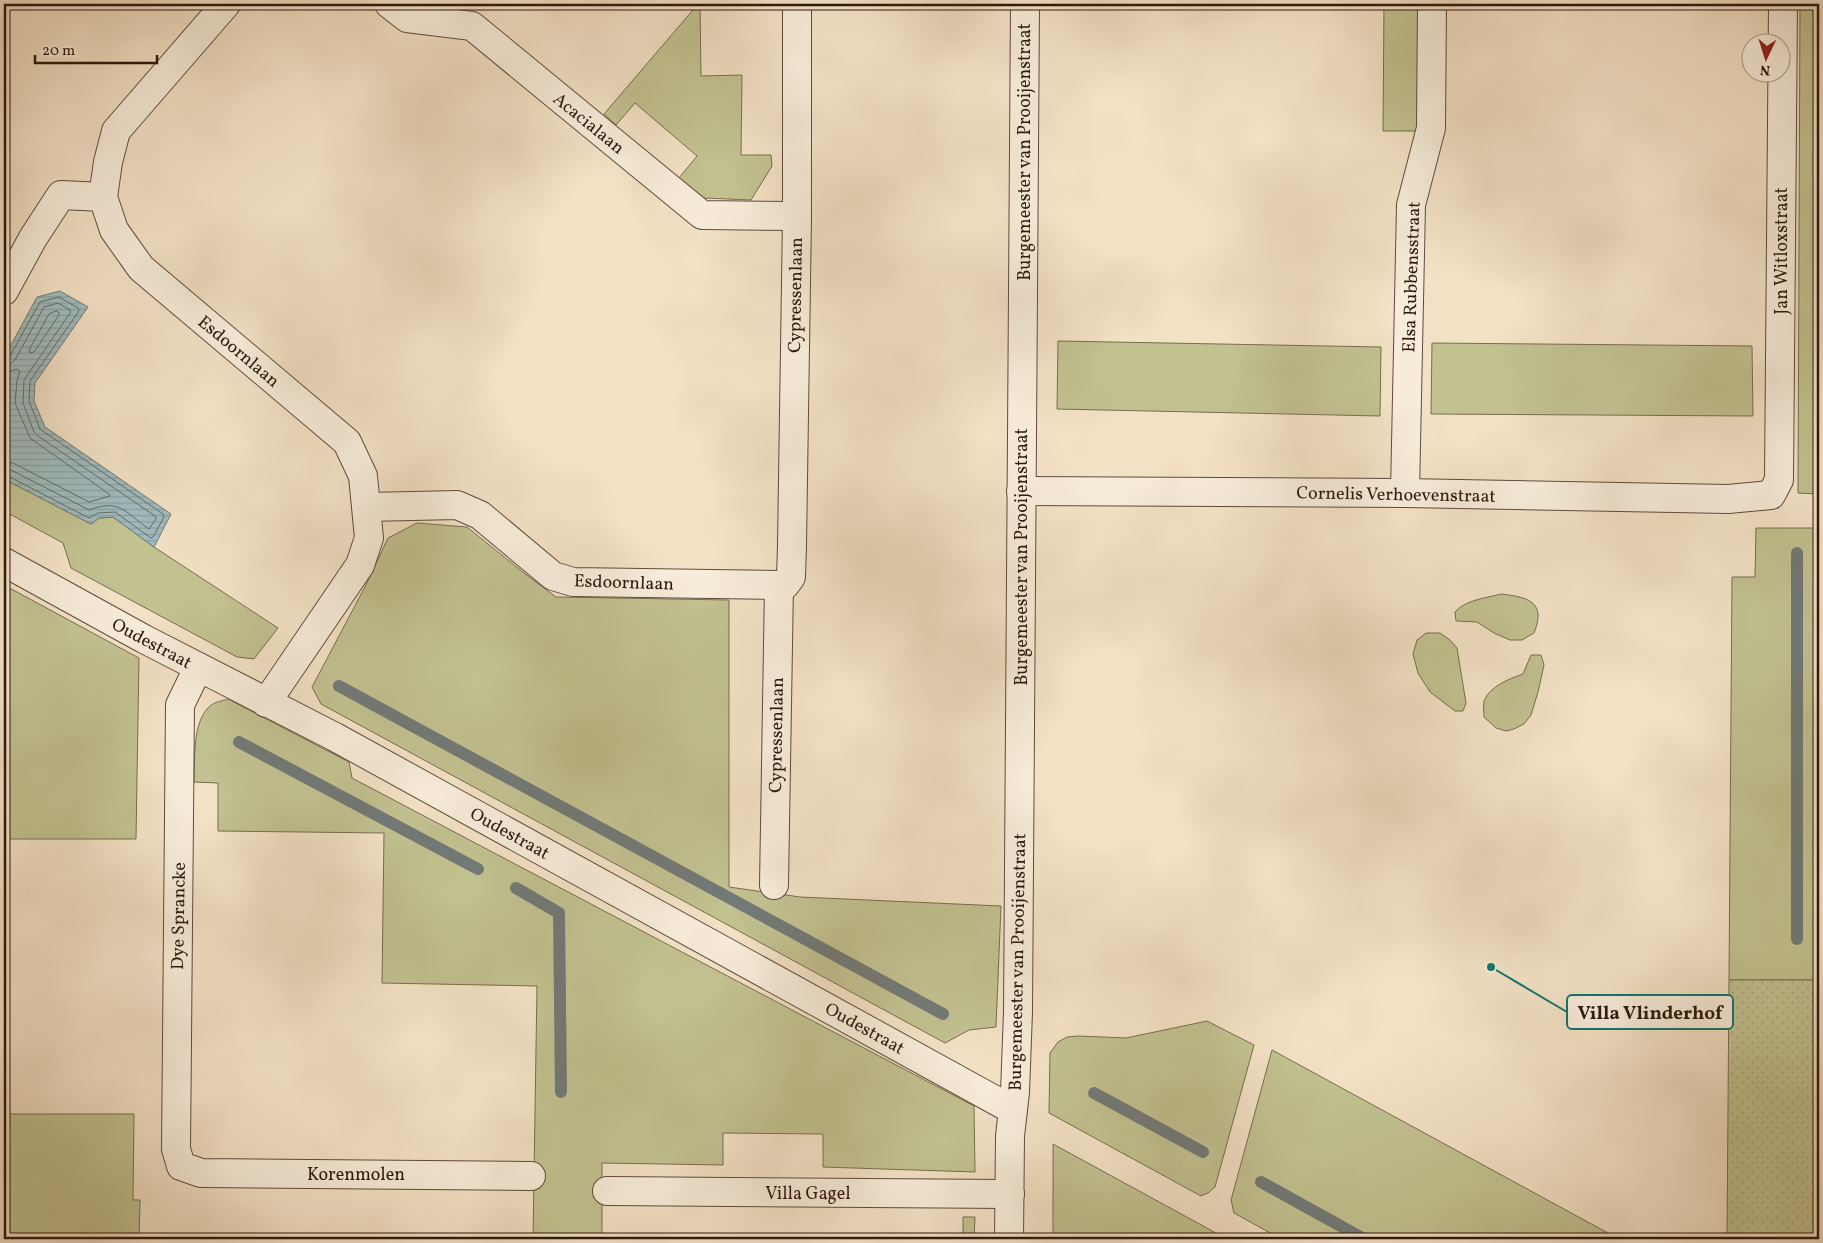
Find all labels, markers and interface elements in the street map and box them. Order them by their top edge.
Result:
street label: Burgemeester van Prooijenstraat [1013,23,1038,281]
scale bar [35,32,158,64]
north arrow [1740,32,1790,82]
text: 20 m [42,41,75,62]
text: N [1759,60,1771,79]
street label: Acacialaan [547,87,629,161]
street label: Jan Witloxstraat [1770,187,1795,315]
street label: Elsa Rubbensstraat [1397,201,1428,353]
street label: Cypressenlaan [783,237,810,353]
street label: Esdoornlaan [192,310,285,394]
street label: Burgemeester van Prooijenstraat [1010,428,1035,686]
street label: Cornelis Verhoevenstraat [1296,481,1496,510]
street label: Esdoornlaan [573,569,675,598]
street label: Oudestraat [107,613,196,676]
street label: Cypressenlaan [764,677,791,793]
street label: Oudestraat [465,802,554,866]
street label: Burgemeester van Prooijenstraat [1004,833,1033,1091]
street label: Dye Sprancke [166,862,193,970]
callout: Villa Vlinderhof [1567,995,1733,1029]
street label: Oudestraat [820,997,909,1061]
text: Villa Vlinderhof [1577,1001,1724,1027]
street label: Korenmolen [307,1163,405,1188]
street label: Villa Gagel [765,1182,851,1207]

